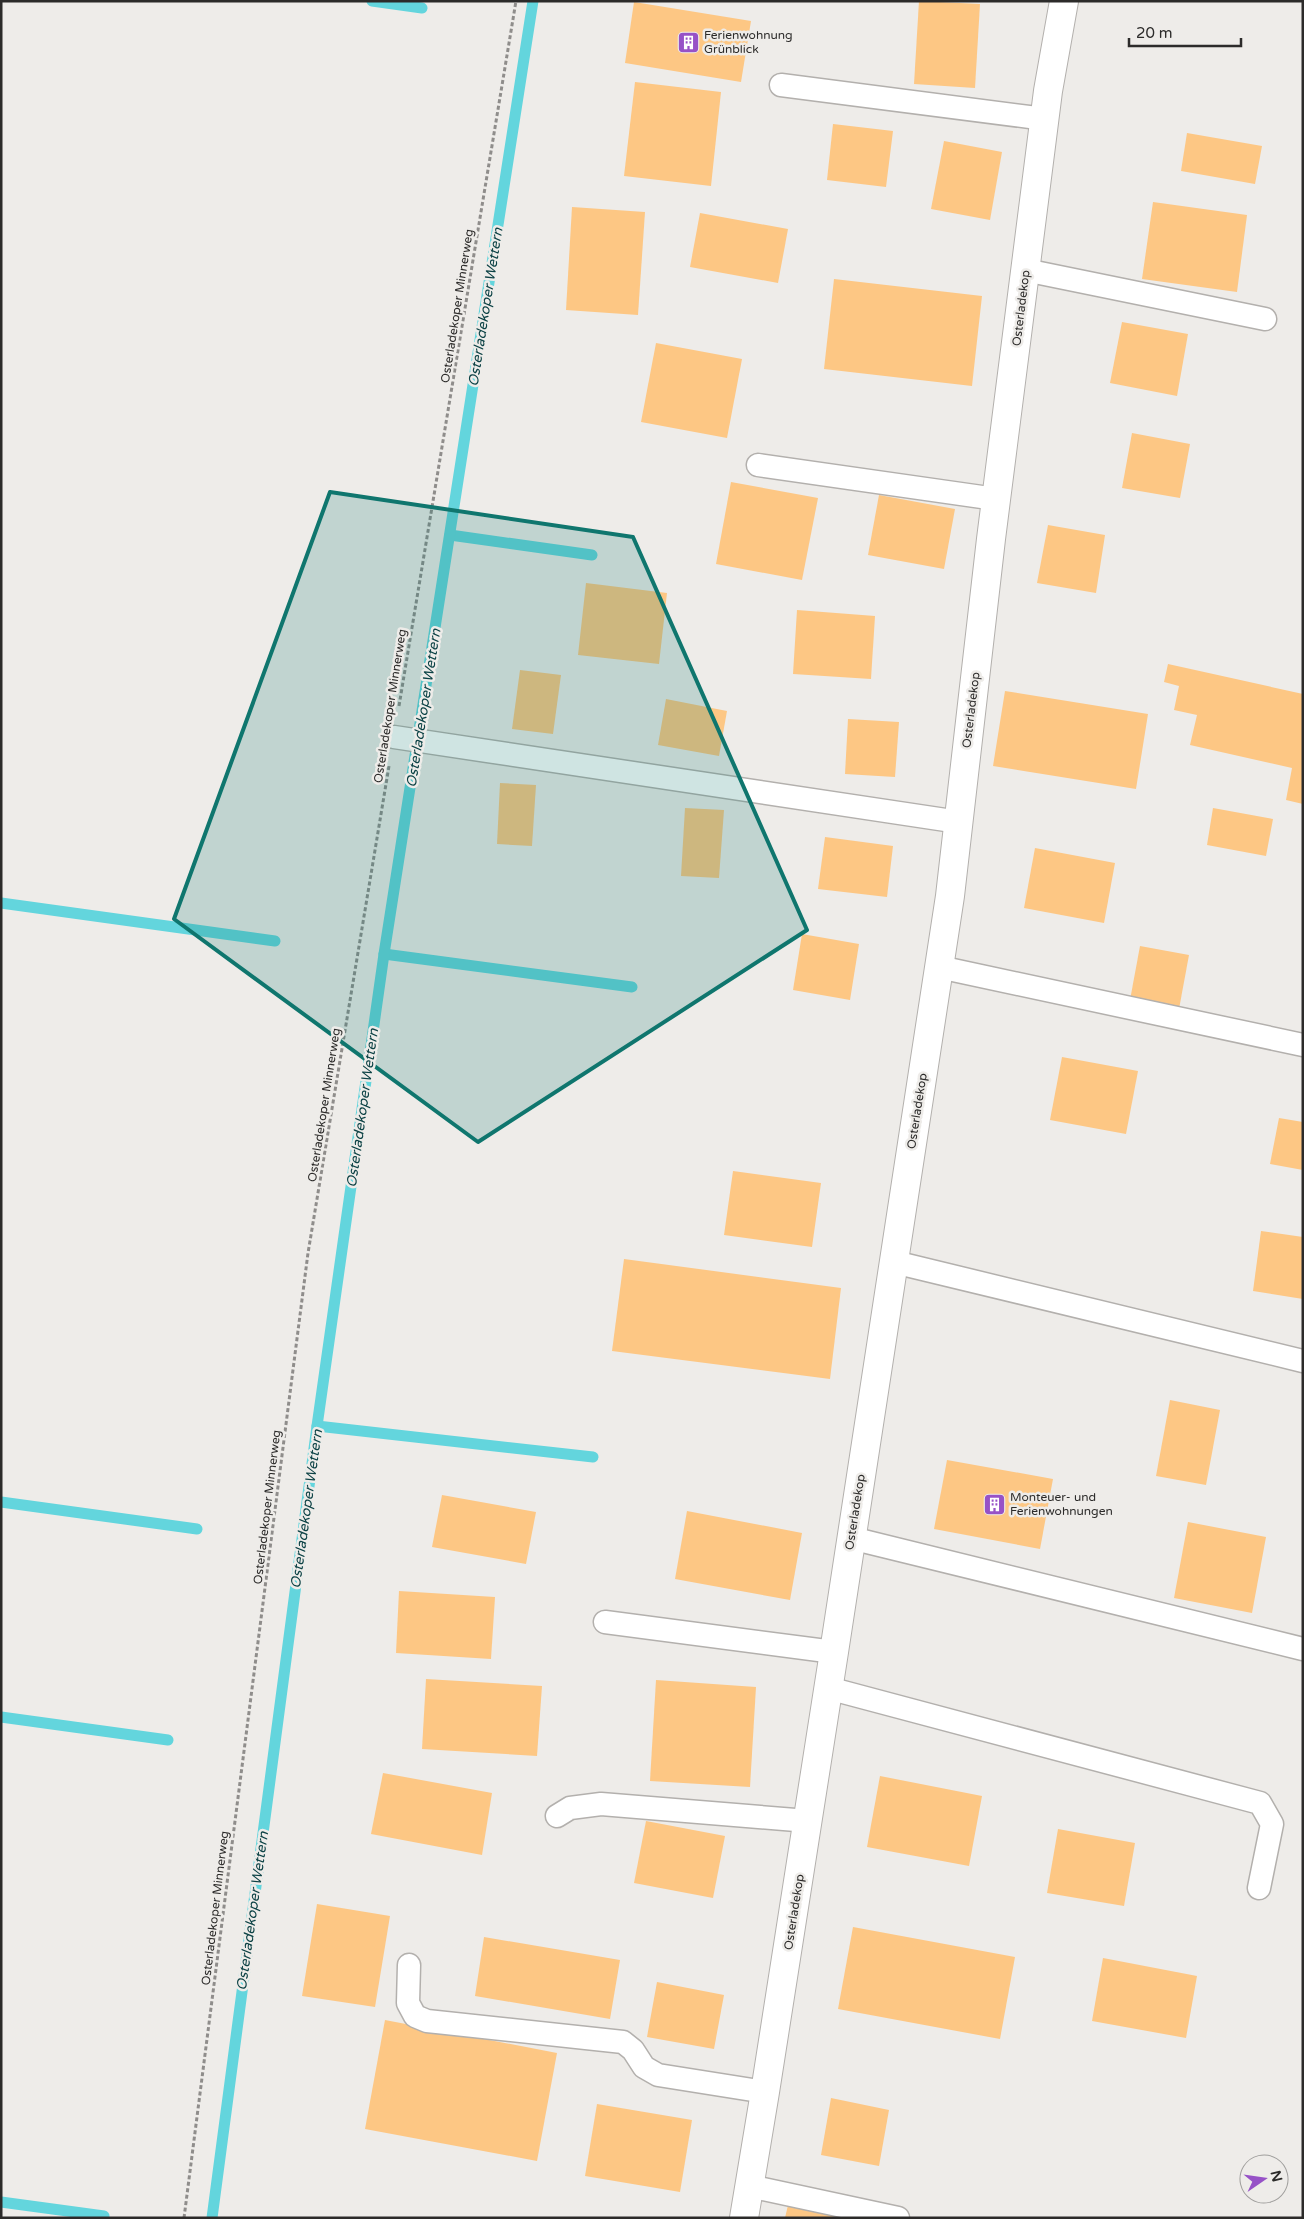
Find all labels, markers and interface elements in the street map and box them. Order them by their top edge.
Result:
scale bar [1129,15,1242,47]
text: 20 m [1136,24,1173,42]
place label: Ferienwohnung Grünblick [704,28,793,56]
building icon: Ferienwohnung Grünblick [676,30,700,54]
water label: Osterladekoper Wettern [465,226,506,388]
street label: Osterladekoper Minnerweg [438,228,476,384]
street label: Osterladekop [1009,269,1033,347]
water label: Osterladekoper Wettern [403,627,444,789]
street label: Osterladekoper Minnerweg [371,628,409,784]
street label: Osterladekop [959,671,983,749]
street label: Osterladekoper Minnerweg [305,1027,343,1183]
water label: Osterladekoper Wettern [343,1027,382,1189]
street label: Osterladekop [904,1072,930,1150]
water label: Osterladekoper Wettern [287,1428,326,1590]
street label: Osterladekoper Minnerweg [251,1429,283,1585]
street label: Osterladekop [842,1473,868,1551]
place label: Monteuer- und Ferienwohnungen [1010,1490,1113,1518]
building icon: Monteuer- und Ferienwohnungen [982,1492,1006,1516]
street label: Osterladekoper Minnerweg [199,1830,231,1986]
water label: Osterladekoper Wettern [233,1830,272,1992]
street label: Osterladekop [781,1873,807,1951]
north arrow [1239,2154,1289,2204]
text: N [1267,2169,1286,2184]

